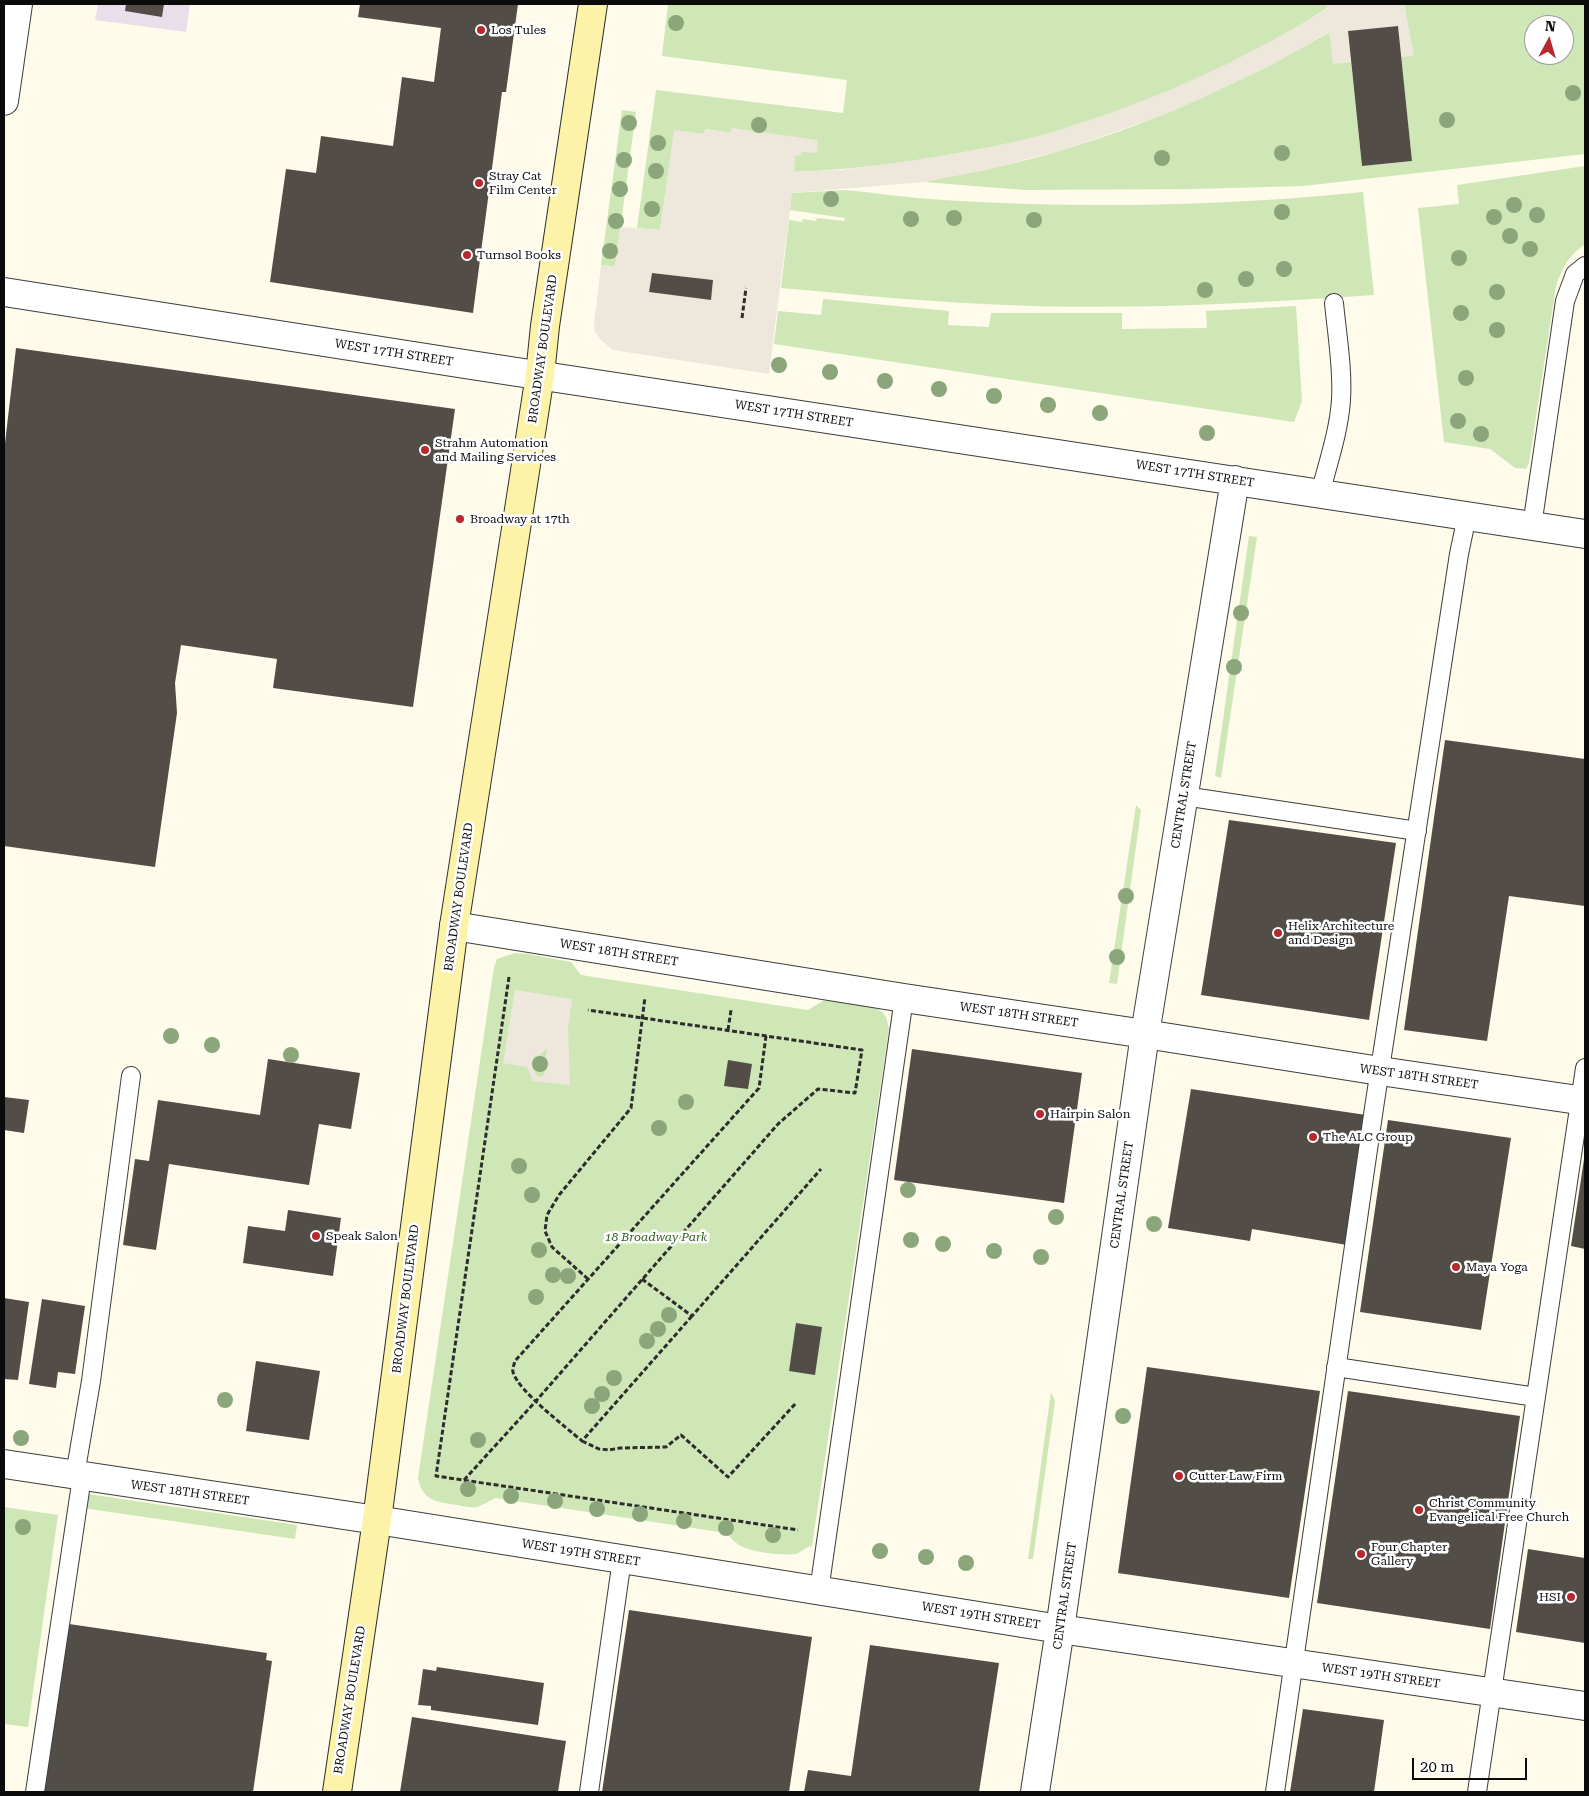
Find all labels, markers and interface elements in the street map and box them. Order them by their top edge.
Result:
north arrow [1524,15,1574,65]
text: N [1544,18,1557,35]
place label: Los Tules [491,23,546,37]
marker: Los Tules [475,24,487,36]
place label: Stray Cat Film Center [489,169,557,197]
marker: Stray Cat Film Center [473,177,485,189]
place label: Turnsol Books [477,248,561,262]
marker: Turnsol Books [461,249,473,261]
street label: BROADWAY BOULEVARD [525,274,561,424]
street label: WEST 17TH STREET [334,337,454,369]
street label: WEST 17TH STREET [734,398,854,430]
place label: Strahm Automation and Mailing Services [435,436,556,464]
marker: Strahm Automation and Mailing Services [419,444,431,456]
street label: WEST 17TH STREET [1135,458,1255,490]
place label: Broadway at 17th [470,512,570,526]
marker: Broadway at 17th [454,513,466,525]
street label: CENTRAL STREET [1168,740,1200,850]
street label: BROADWAY BOULEVARD [441,822,477,972]
place label: Helix Architecture and Design [1288,919,1394,947]
marker: Helix Architecture and Design [1272,927,1284,939]
street label: WEST 18TH STREET [559,937,679,969]
street label: WEST 18TH STREET [959,1000,1079,1030]
street label: WEST 18TH STREET [1359,1062,1479,1092]
place label: Hairpin Salon [1050,1107,1130,1121]
marker: Hairpin Salon [1034,1108,1046,1120]
place label: The ALC Group [1323,1130,1413,1144]
marker: The ALC Group [1307,1131,1319,1143]
street label: CENTRAL STREET [1107,1140,1137,1250]
street label: BROADWAY BOULEVARD [390,1224,422,1374]
place label: Speak Salon [326,1229,398,1243]
marker: Speak Salon [310,1230,322,1242]
park label: 18 Broadway Park [605,1230,707,1244]
place label: Maya Yoga [1466,1260,1528,1274]
marker: Maya Yoga [1450,1261,1462,1273]
place label: Cutter Law Firm [1189,1469,1282,1483]
marker: Cutter Law Firm [1173,1470,1185,1482]
street label: WEST 18TH STREET [130,1478,250,1508]
place label: Christ Community Evangelical Free Church [1429,1496,1569,1524]
marker: Christ Community Evangelical Free Church [1413,1504,1425,1516]
street label: WEST 19TH STREET [521,1537,641,1569]
place label: Four Chapter Gallery [1371,1540,1447,1568]
street label: CENTRAL STREET [1050,1541,1080,1651]
marker: Four Chapter Gallery [1355,1548,1367,1560]
place label: HSI [1539,1590,1561,1604]
marker: HSI [1565,1591,1577,1603]
street label: WEST 19TH STREET [921,1600,1041,1632]
street label: BROADWAY BOULEVARD [331,1625,369,1775]
street label: WEST 19TH STREET [1321,1661,1441,1691]
scale bar [1414,1748,1529,1780]
text: 20 m [1420,1758,1454,1776]

